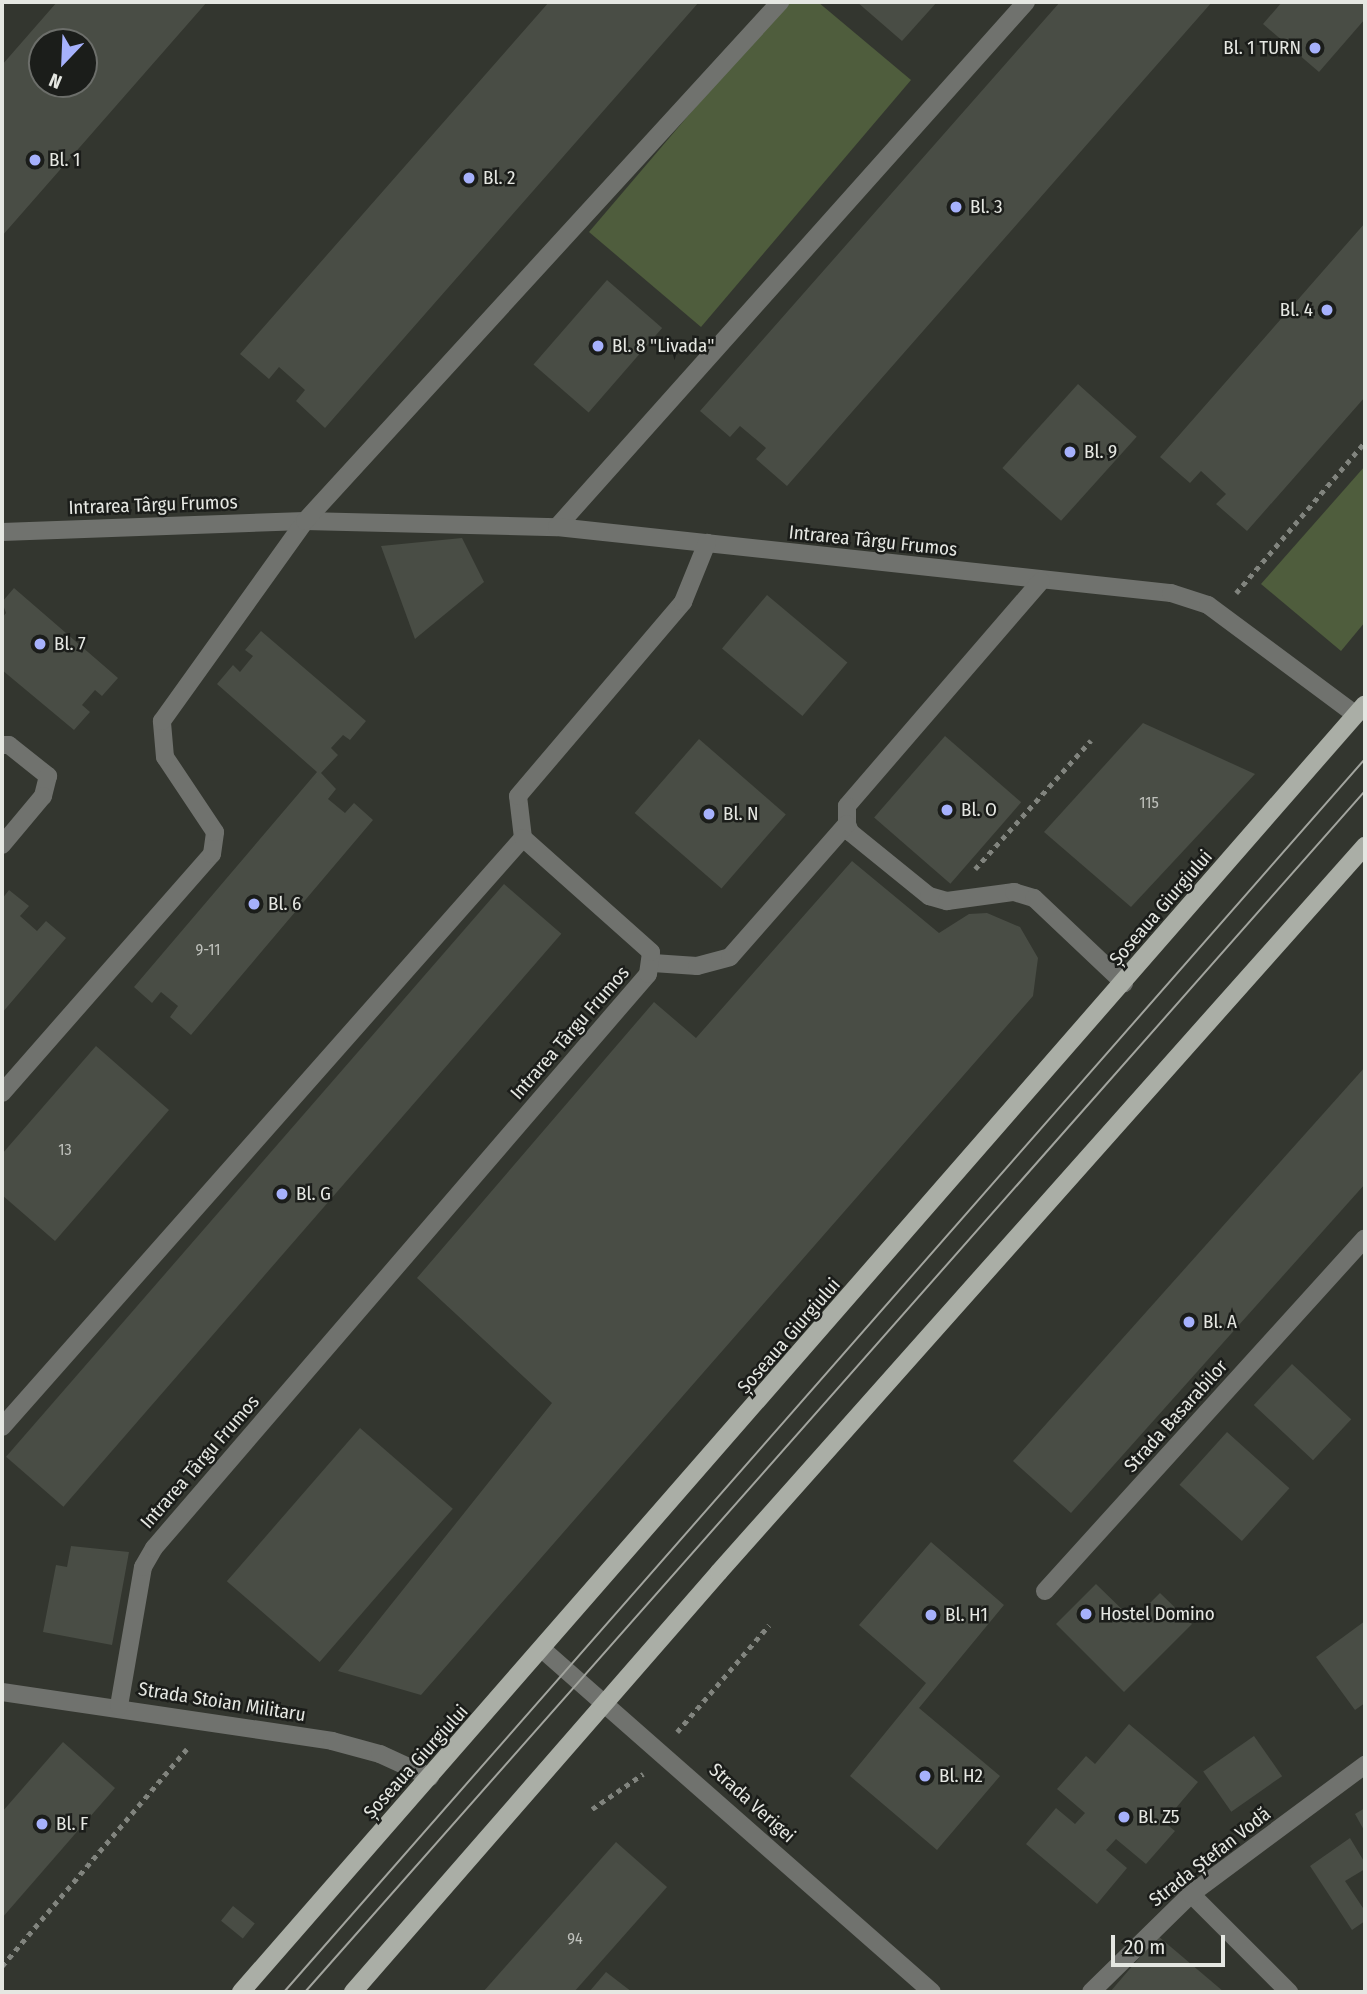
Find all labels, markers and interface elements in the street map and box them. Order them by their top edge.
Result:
north arrow [28,28,98,98]
place label: Bl. 1 TURN [1223,37,1301,59]
marker: Bl. 1 TURN [1307,40,1323,56]
text: N [46,68,65,94]
place label: Bl. 1 [49,149,80,171]
marker: Bl. 1 [27,152,43,168]
place label: Bl. 2 [483,167,515,189]
marker: Bl. 2 [461,170,477,186]
place label: Bl. 3 [970,196,1003,218]
marker: Bl. 3 [948,199,964,215]
place label: Bl. 4 [1280,299,1313,321]
marker: Bl. 4 [1319,302,1335,318]
place label: Bl. 8 "Livada" [612,335,714,357]
marker: Bl. 8 "Livada" [590,338,606,354]
place label: Bl. 9 [1084,441,1117,463]
marker: Bl. 9 [1062,444,1078,460]
street label: Intrarea Târgu Frumos [68,491,238,519]
street label: Intrarea Târgu Frumos [788,521,958,561]
place label: Bl. 7 [54,633,86,655]
marker: Bl. 7 [32,636,48,652]
house number: 115 [1139,793,1159,813]
place label: Bl. O [961,799,997,821]
marker: Bl. O [939,802,955,818]
place label: Bl. N [723,803,759,825]
marker: Bl. N [701,806,717,822]
street label: Șoseaua Giurgiului [1105,846,1217,970]
place label: Bl. 6 [268,893,301,915]
marker: Bl. 6 [246,896,262,912]
house number: 9-11 [196,940,220,960]
street label: Intrarea Târgu Frumos [506,962,634,1104]
house number: 13 [58,1140,72,1160]
place label: Bl. G [296,1183,331,1205]
marker: Bl. G [274,1186,290,1202]
street label: Șoseaua Giurgiului [733,1274,845,1398]
place label: Bl. A [1203,1311,1237,1333]
marker: Bl. A [1181,1314,1197,1330]
street label: Strada Basarabilor [1119,1355,1233,1477]
street label: Intrarea Târgu Frumos [136,1391,264,1533]
place label: Hostel Domino [1100,1603,1215,1625]
place label: Bl. H1 [945,1604,988,1626]
marker: Hostel Domino [1078,1606,1094,1622]
marker: Bl. H1 [923,1607,939,1623]
street label: Strada Stoian Militaru [137,1678,307,1726]
street label: Șoseaua Giurgiului [359,1700,473,1824]
street label: Strada Verigei [704,1758,800,1848]
place label: Bl. H2 [939,1765,983,1787]
marker: Bl. H2 [917,1768,933,1784]
street label: Strada Ștefan Vodă [1145,1803,1275,1911]
place label: Bl. Z5 [1138,1806,1179,1828]
marker: Bl. Z5 [1116,1809,1132,1825]
place label: Bl. F [56,1813,88,1835]
marker: Bl. F [34,1816,50,1832]
scale bar [1115,1920,1229,1964]
house number: 94 [567,1929,583,1949]
text: 20 m [1124,1934,1165,1960]

